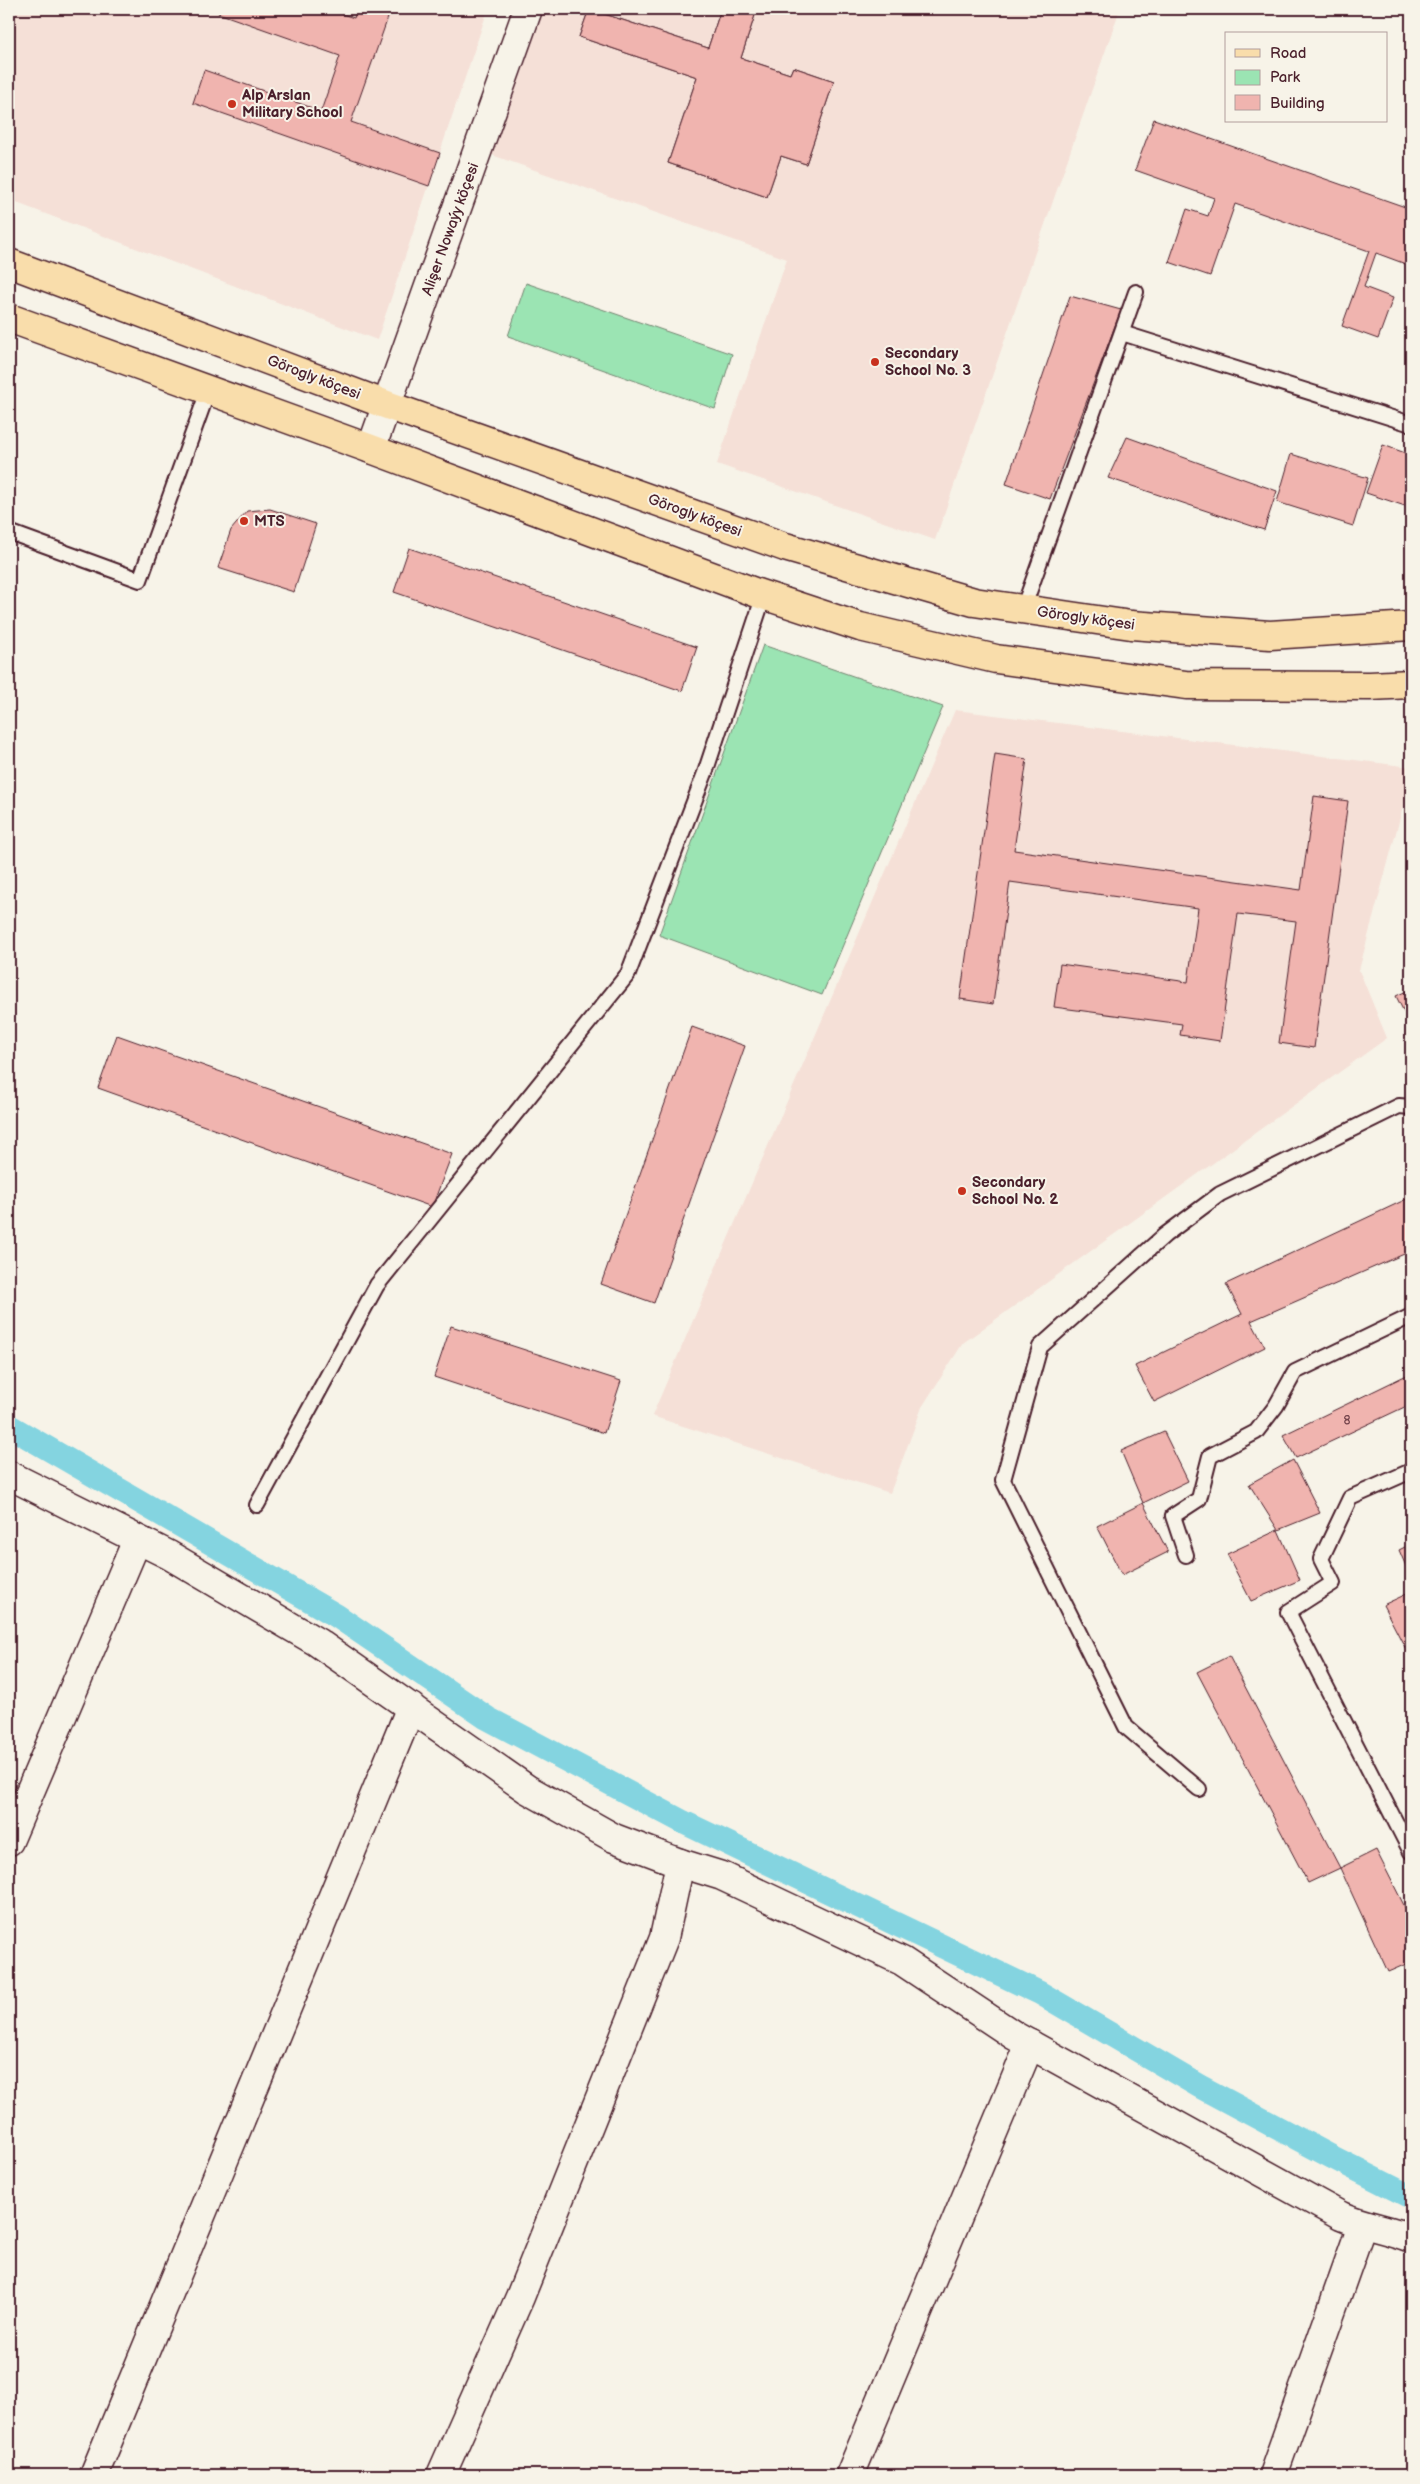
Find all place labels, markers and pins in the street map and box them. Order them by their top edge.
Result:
place label: Alp Arslan Military School [241,86,343,122]
marker: Alp Arslan Military School [226,98,238,110]
place label: Secondary School No. 3 [885,344,971,380]
marker: Secondary School No. 3 [869,356,881,368]
place label: MTS [254,512,285,531]
marker: MTS [238,515,250,527]
place label: Secondary School No. 2 [972,1173,1058,1209]
marker: Secondary School No. 2 [956,1185,968,1197]

